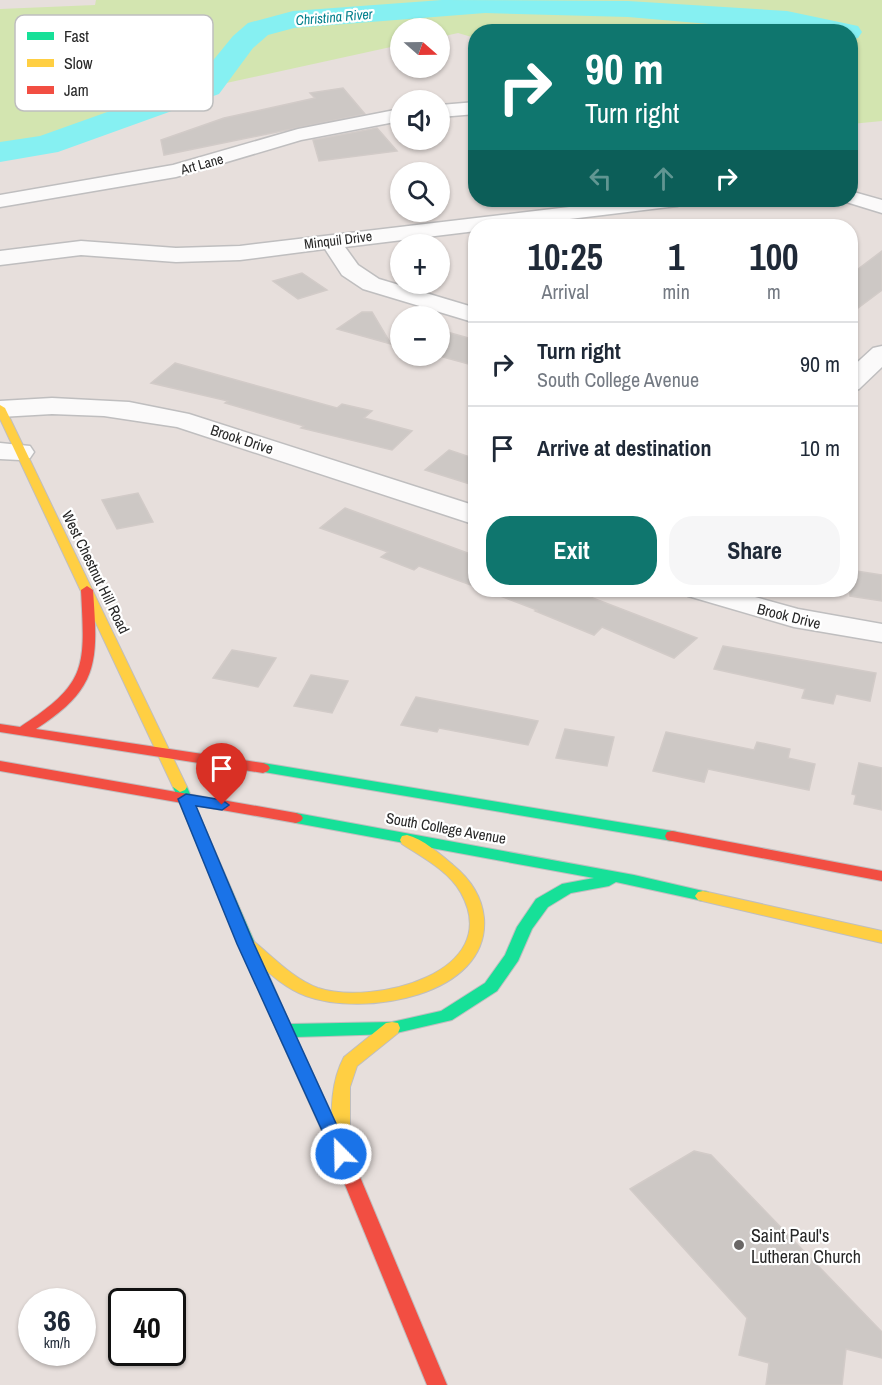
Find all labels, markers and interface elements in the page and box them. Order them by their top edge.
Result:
water label: Christina River [295,5,374,29]
legend [15,15,213,111]
north arrow [390,18,450,78]
map controls [390,18,450,366]
text: Fast [64,25,89,47]
text: 90 m [585,41,664,97]
icon: right [486,48,564,126]
text: Slow [64,52,93,74]
text: Jam [64,79,89,101]
button: sound [390,90,450,150]
text: Turn right [585,95,679,131]
street label: Art Lane [178,150,225,179]
button: search [390,162,450,222]
icon: left [584,162,617,195]
icon: ahead [647,162,680,195]
icon: right [710,162,743,195]
street label: Minquil Drive [303,227,373,253]
text: 10:25 [527,233,603,281]
text: 1 [668,233,684,281]
text: 100 [749,233,799,281]
button: + [390,234,450,294]
text: Arrival [542,278,589,305]
text: min [662,278,690,305]
text: m [767,278,781,305]
button: − [390,306,450,366]
text: Turn right [537,336,621,366]
icon: right [486,348,519,381]
text: 90 m [800,349,840,379]
text: South College Avenue [537,366,699,393]
street label: Brook Drive [208,419,276,459]
icon: arrive [486,432,519,465]
text: Arrive at destination [537,433,711,463]
text: 10 m [800,433,840,463]
street label: West Chestnut Hill Road [57,507,135,637]
button: Exit [486,516,657,585]
button: Share [669,516,840,585]
street label: Brook Drive [755,598,823,634]
pin [196,743,247,805]
icon: arrive [205,752,238,785]
street label: South College Avenue [384,807,508,849]
position arrow [309,1122,373,1186]
place label: Saint Paul's Lutheran Church [751,1223,861,1269]
marker: Saint Paul's Lutheran Church [732,1238,746,1252]
speed limit sign: 40 [108,1288,186,1366]
text: 36 [43,1300,71,1340]
text: km/h [44,1332,70,1353]

